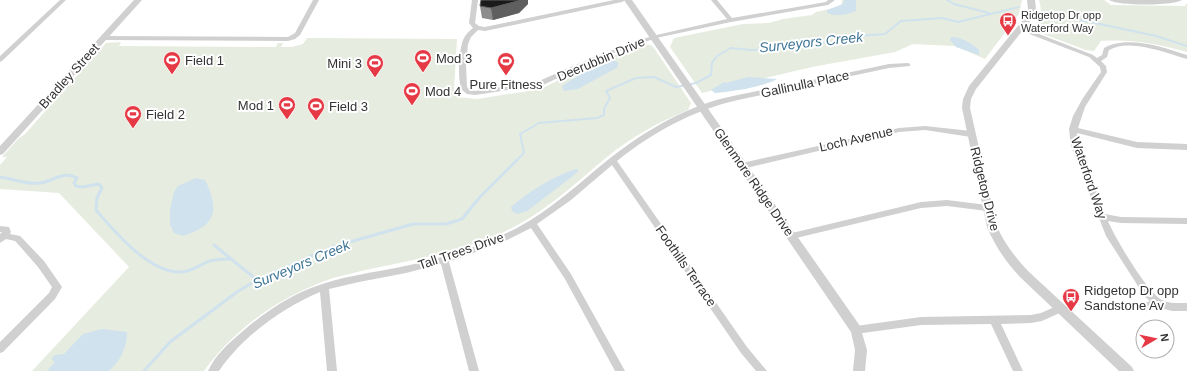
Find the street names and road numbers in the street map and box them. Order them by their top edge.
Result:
street label: Deerubbin Drive [555,34,647,84]
street label: Bradley Street [36,40,102,112]
street label: Gallinulla Place [760,67,850,101]
street label: Loch Avenue [818,123,894,155]
street label: Glenmore Ridge Drive [711,125,797,239]
street label: Waterford Way [1068,135,1110,221]
street label: Ridgetop Drive [967,145,1003,233]
street label: Foothills Terrace [653,223,719,309]
street label: Tall Trees Drive [416,229,506,273]

